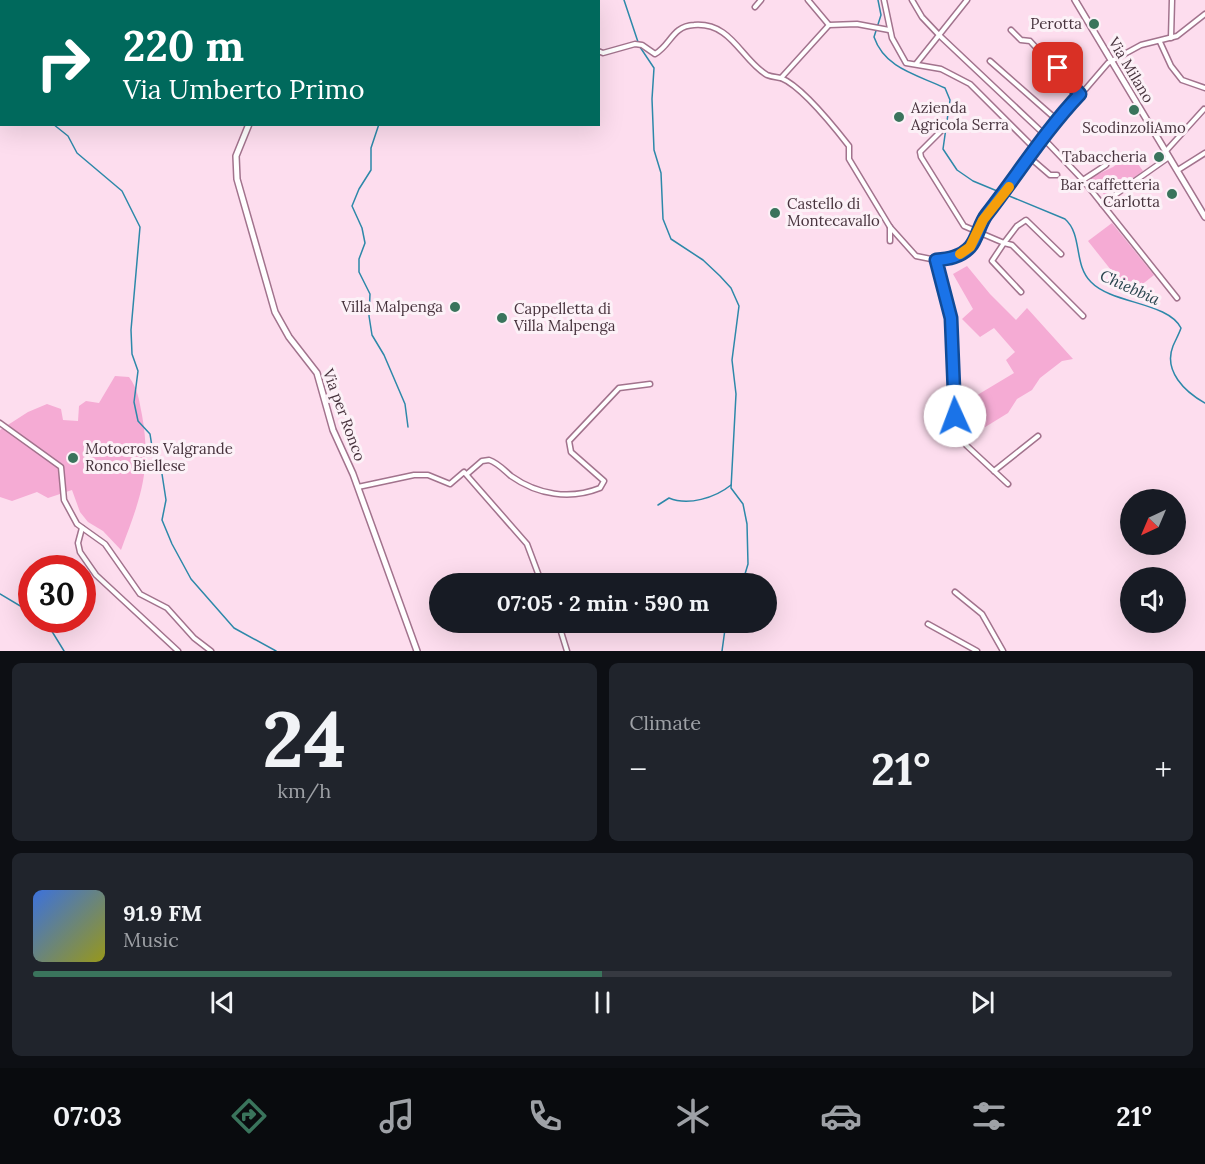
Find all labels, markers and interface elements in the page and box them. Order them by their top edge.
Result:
place label: Perotta [1030,14,1082,33]
marker: Perotta [1087,17,1101,31]
text: 220 m [123,19,244,73]
icon: right [24,24,102,102]
street label: Via Milano [1104,33,1159,106]
pin [1032,42,1083,93]
icon: arrive [1041,51,1074,84]
text: Via Umberto Primo [123,72,364,106]
place label: Azienda Agricola Serra [910,98,1009,134]
marker: ScodinzoliAmo [1127,103,1141,117]
marker: Azienda Agricola Serra [892,110,906,124]
place label: ScodinzoliAmo [1082,118,1186,137]
place label: Tabaccheria [1062,147,1147,166]
marker: Tabaccheria [1152,150,1166,164]
place label: Bar caffetteria Carlotta [1060,175,1160,211]
marker: Bar caffetteria Carlotta [1165,187,1179,201]
place label: Castello di Montecavallo [787,194,880,230]
marker: Castello di Montecavallo [768,206,782,220]
water label: Chiebbia [1097,265,1163,309]
place label: Villa Malpenga [341,297,443,316]
place label: Cappelletta di Villa Malpenga [513,299,616,335]
marker: Villa Malpenga [448,300,462,314]
marker: Cappelletta di Villa Malpenga [495,311,509,325]
street label: Via per Ronco [319,365,370,464]
position arrow [923,384,987,448]
place label: Motocross Valgrande Ronco Biellese [85,439,233,475]
marker: Motocross Valgrande Ronco Biellese [66,451,80,465]
north arrow [1120,489,1186,555]
map controls [1120,489,1186,633]
speed limit sign: 30 [18,555,96,633]
button: sound [1120,567,1186,633]
text: 07:05 · 2 min · 590 m [497,589,709,617]
text: 24 [262,689,346,788]
text: Climate [630,710,701,735]
text: 21° [871,740,930,797]
text: − [630,748,647,790]
text: + [1154,748,1172,790]
text: km/h [277,778,331,803]
text: 91.9 FM [123,899,202,927]
text: Music [123,927,179,952]
icon: previous [206,986,239,1019]
icon: pause [586,986,619,1019]
icon: next [966,986,999,1019]
icon: directions [228,1095,270,1137]
icon: music [376,1095,418,1137]
icon: phone [524,1095,566,1137]
icon: climate [672,1095,714,1137]
icon: car [820,1095,862,1137]
icon: filters [968,1095,1010,1137]
text: 07:03 [53,1099,122,1133]
text: 21° [1116,1099,1152,1133]

